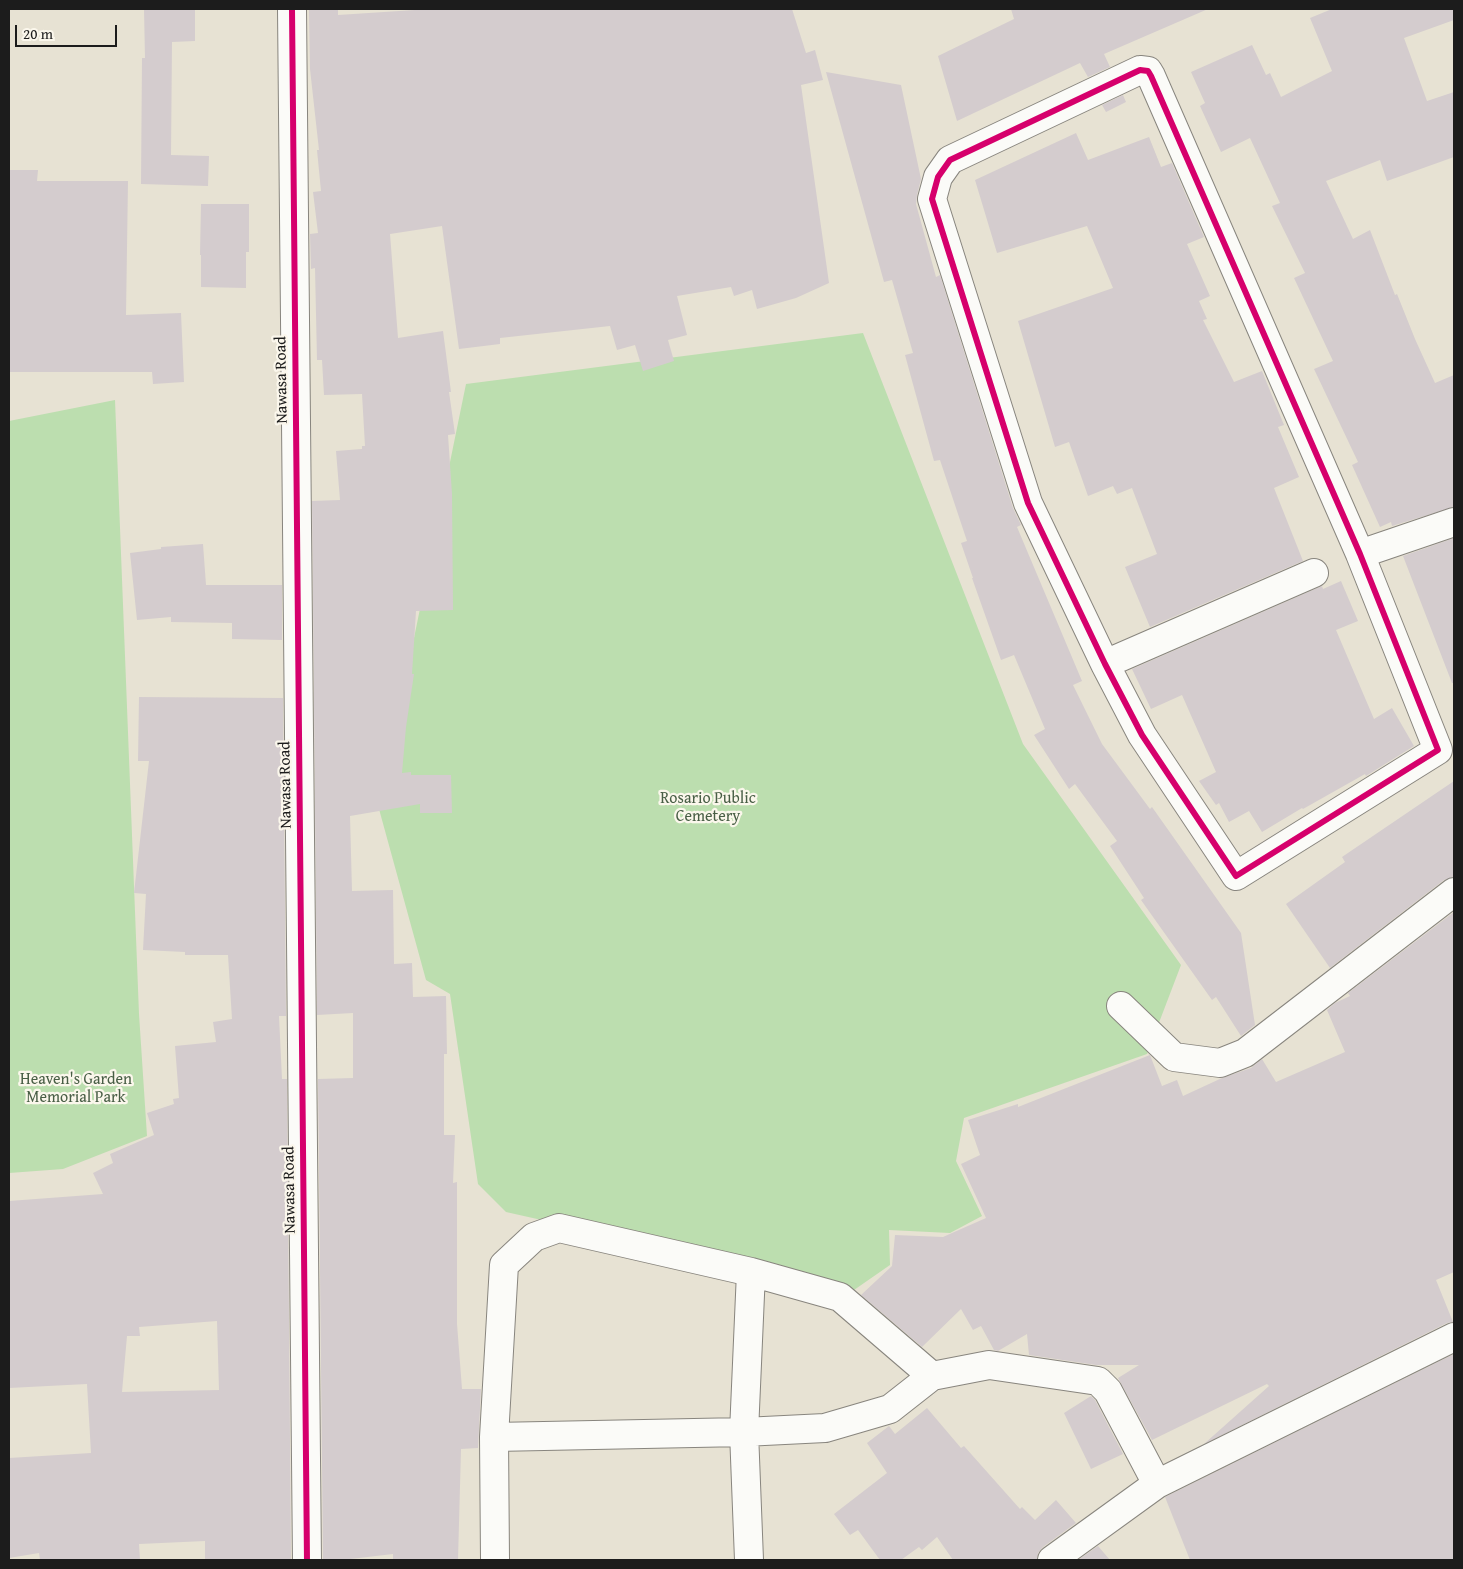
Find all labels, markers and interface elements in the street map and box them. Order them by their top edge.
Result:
scale bar [18,15,120,47]
text: 20 m [23,23,53,44]
street label: Nawasa Road [272,336,292,424]
street label: Nawasa Road [276,741,296,829]
park label: Rosario Public Cemetery [660,789,756,827]
park label: Heaven's Garden Memorial Park [20,1070,132,1108]
street label: Nawasa Road [280,1146,300,1234]

